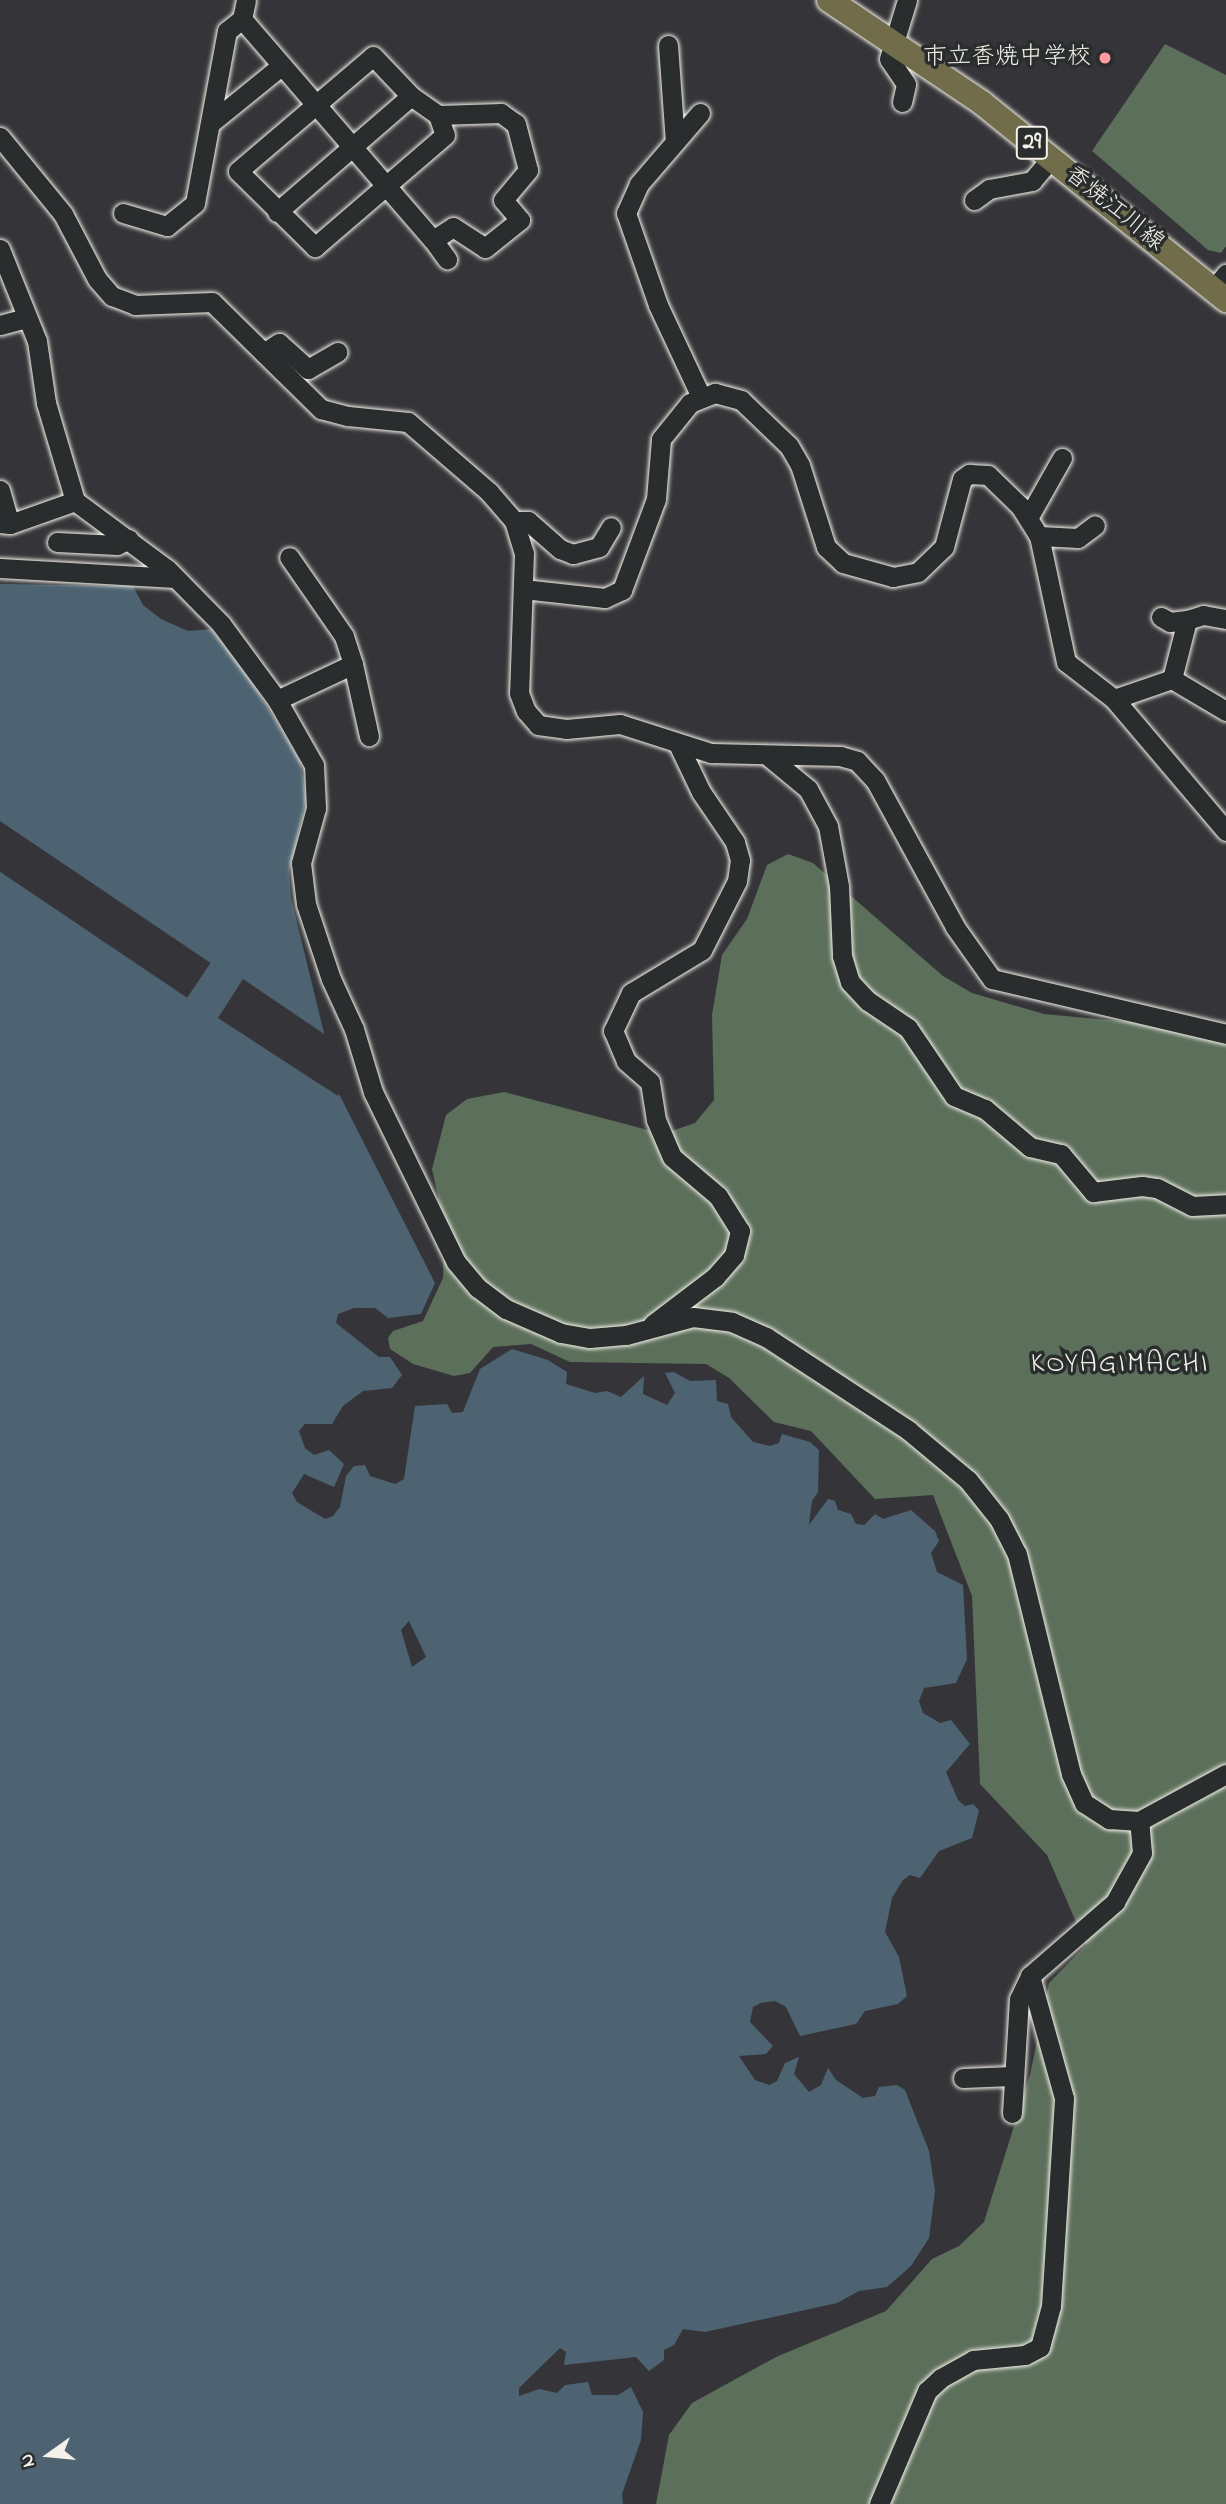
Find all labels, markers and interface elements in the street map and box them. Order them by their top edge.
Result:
place label: 市立香焼中学校 [923,44,1091,72]
marker: 市立香焼中学校 [1097,50,1113,66]
road number: 29 [1014,124,1050,162]
street label: 香焼江川線 [1058,160,1170,258]
district label: KOYAGIMACHI [1032,1348,1208,1382]
north arrow [14,2420,84,2490]
text: N [14,2451,43,2470]

